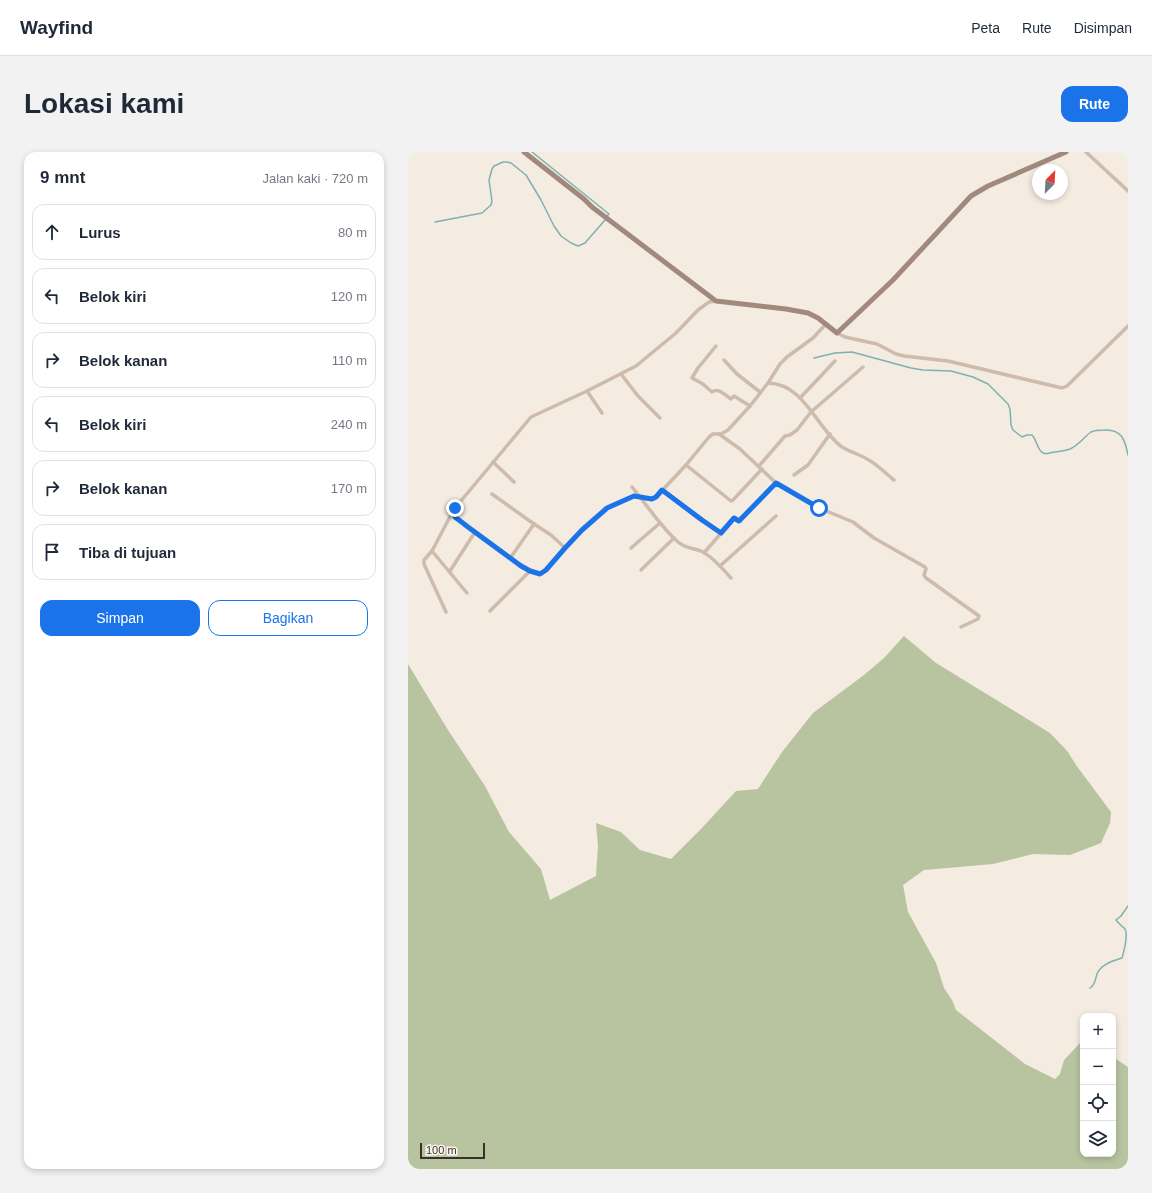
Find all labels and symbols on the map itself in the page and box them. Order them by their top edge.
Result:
north arrow [1032,164,1068,200]
route end [446,499,464,517]
route start [810,499,828,517]
scale bar [420,1141,485,1160]

